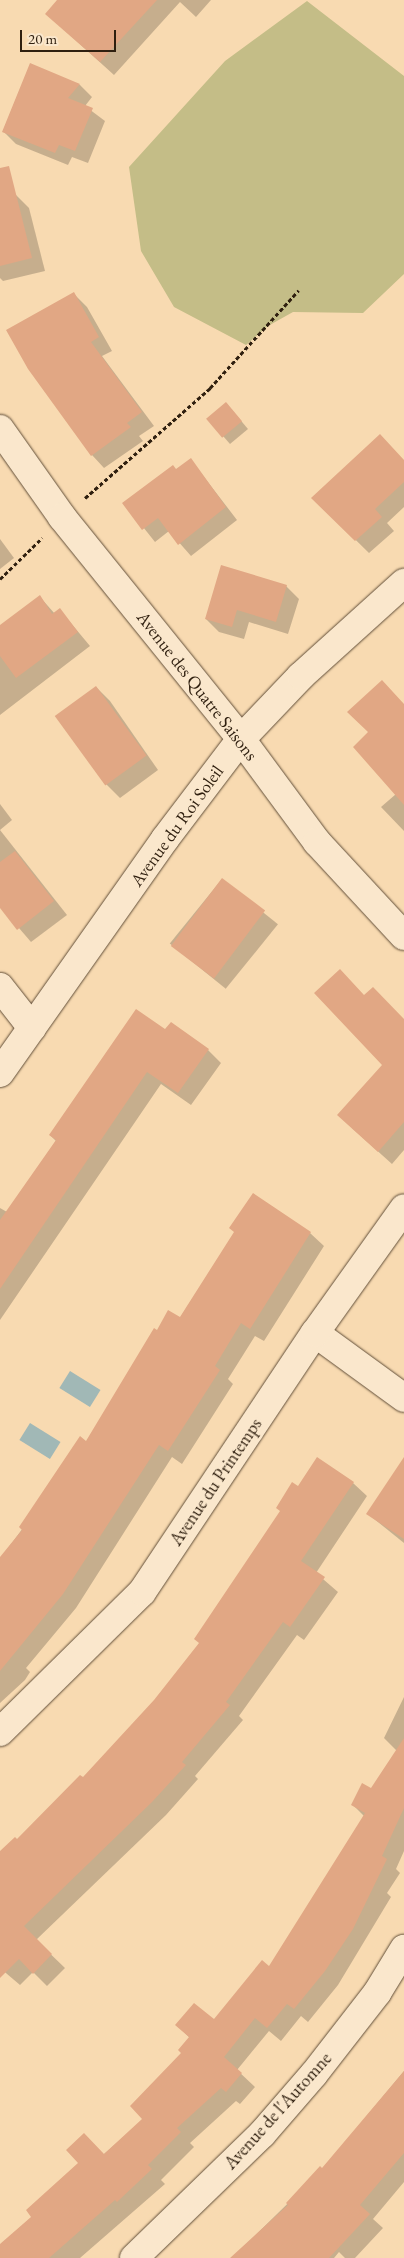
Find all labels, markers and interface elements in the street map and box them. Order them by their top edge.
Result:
scale bar [22,20,119,52]
text: 20 m [28,29,57,48]
street label: Avenue des Quatre Saisons [132,607,262,765]
street label: Avenue du Roi Soleil [126,761,228,891]
street label: Avenue du Printemps [165,1414,267,1550]
street label: Avenue de l'Automne [220,2048,336,2174]

